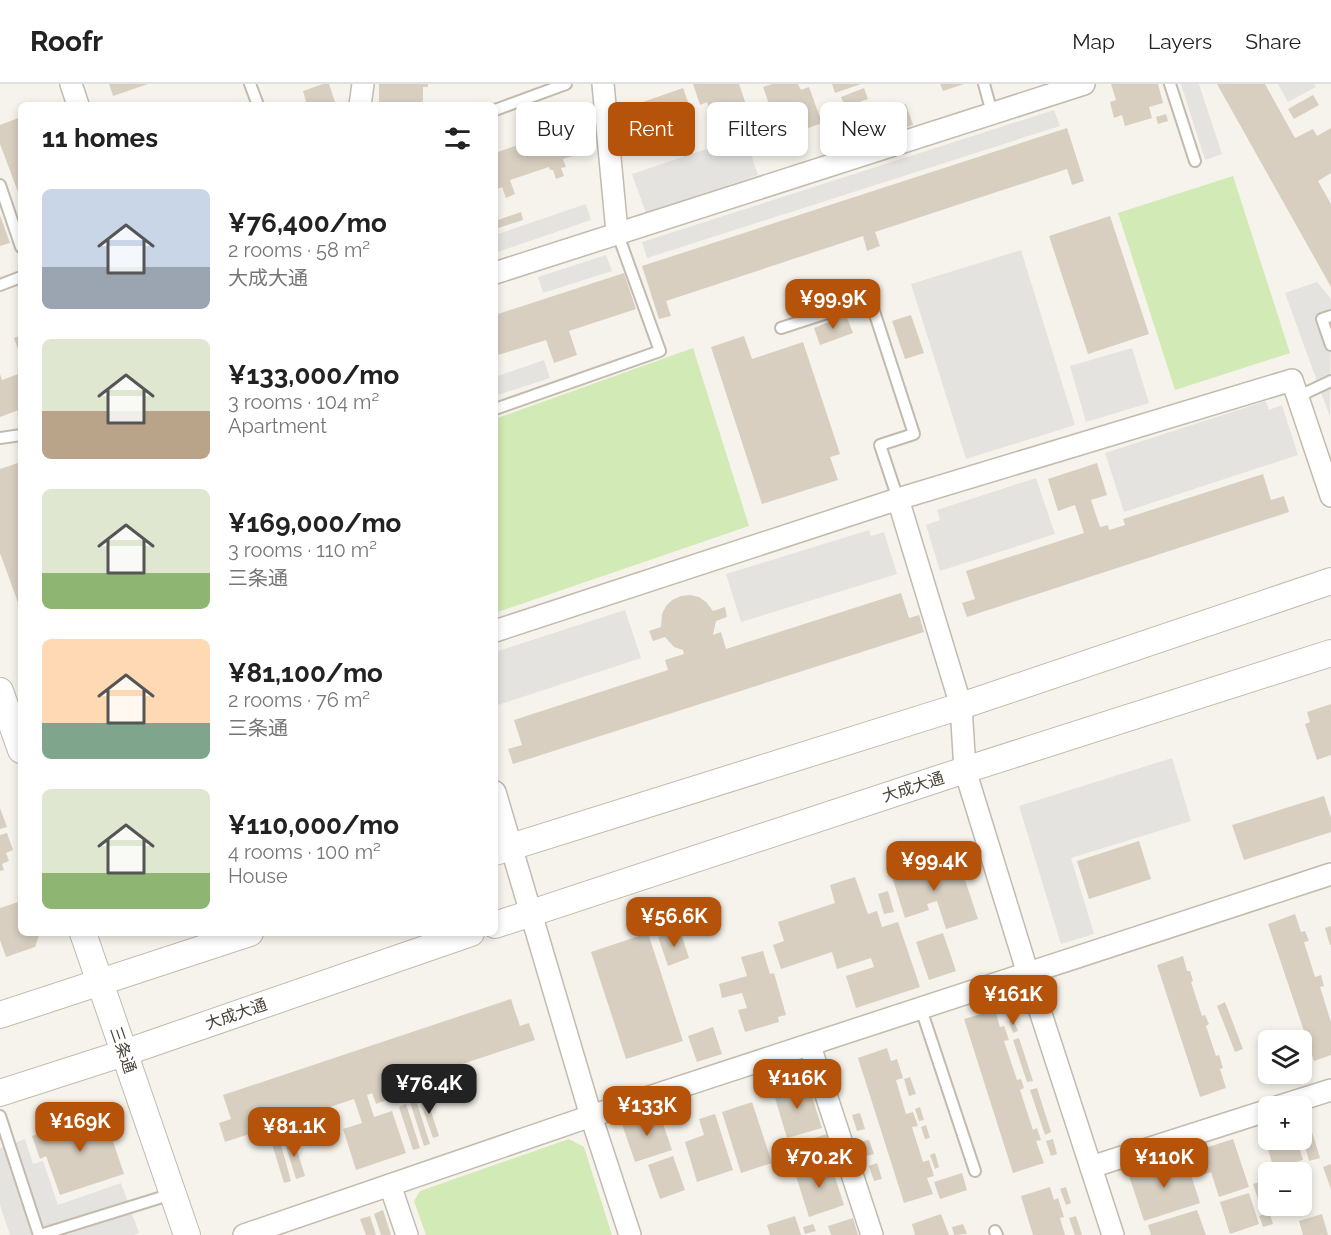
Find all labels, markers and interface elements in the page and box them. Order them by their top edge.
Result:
text: Roofr [30,25,103,58]
text: Map [1072,29,1115,54]
text: Layers [1148,29,1212,54]
text: Share [1245,29,1301,54]
chip: Buy [516,102,596,156]
chip: Rent [608,102,695,156]
chip: Filters [707,102,808,156]
chip: New [820,102,907,156]
icon: filters [441,122,474,155]
text: 11 homes [42,123,158,153]
text: ¥76,400/mo [228,208,387,238]
icon: home [90,213,162,285]
text: 2 rooms · 58 m² [228,238,370,262]
text: 大成大通 [228,266,308,290]
pin: ¥99.9K [784,279,882,330]
text: ¥99.9K [799,286,867,310]
text: ¥133,000/mo [228,360,399,390]
icon: home [90,363,162,435]
text: 3 rooms · 104 m² [228,390,379,414]
text: Apartment [228,414,327,438]
text: ¥169,000/mo [228,508,401,538]
icon: home [90,513,162,585]
text: 3 rooms · 110 m² [228,538,377,562]
text: 三条通 [228,566,288,590]
text: ¥81,100/mo [228,658,383,688]
icon: home [90,663,162,735]
text: 2 rooms · 76 m² [228,688,370,712]
text: 三条通 [228,716,288,740]
street label: 大成大通 [880,768,946,806]
text: ¥110,000/mo [228,810,399,840]
icon: home [90,813,162,885]
text: 4 rooms · 100 m² [228,840,381,864]
pin: ¥99.4K [885,841,983,892]
text: ¥99.4K [900,848,968,872]
text: House [228,864,288,888]
pin: ¥56.6K [625,897,723,948]
text: ¥56.6K [640,904,708,928]
pin: ¥161K [971,975,1055,1026]
text: ¥161K [983,982,1043,1006]
street label: 大成大通 [203,995,269,1033]
street label: 三条通 [106,1024,140,1076]
map controls [1258,1030,1312,1216]
button: layers [1258,1030,1312,1084]
pin: ¥116K [755,1059,839,1110]
pin: ¥76.4K [380,1064,478,1115]
text: ¥116K [767,1066,827,1090]
text: ¥76.4K [396,1071,462,1095]
pin: ¥133K [605,1086,689,1137]
text: ¥133K [617,1093,677,1117]
button: + [1258,1096,1312,1150]
pin: ¥169K [38,1102,122,1153]
pin: ¥81.1K [245,1107,343,1158]
text: ¥169K [49,1109,111,1133]
text: ¥81.1K [262,1114,326,1138]
pin: ¥70.2K [770,1138,868,1189]
pin: ¥110K [1122,1138,1206,1189]
text: ¥70.2K [786,1145,852,1169]
text: ¥110K [1134,1145,1194,1169]
button: − [1258,1162,1312,1216]

